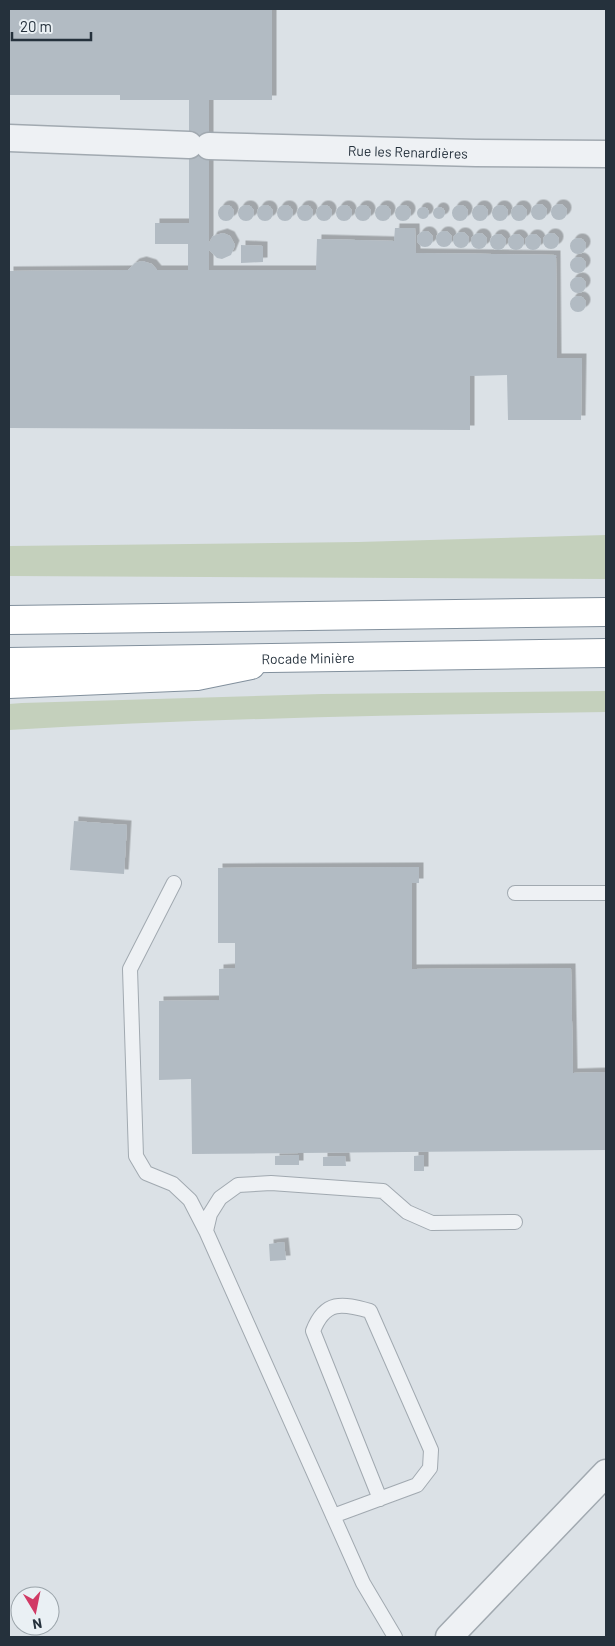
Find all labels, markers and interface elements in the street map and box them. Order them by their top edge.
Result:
scale bar [12,10,91,42]
text: 20 m [20,17,52,35]
street label: Rue les Renardières [348,141,468,161]
street label: Rocade Minière [261,648,355,667]
north arrow [10,1586,60,1636]
text: N [31,1615,43,1633]

